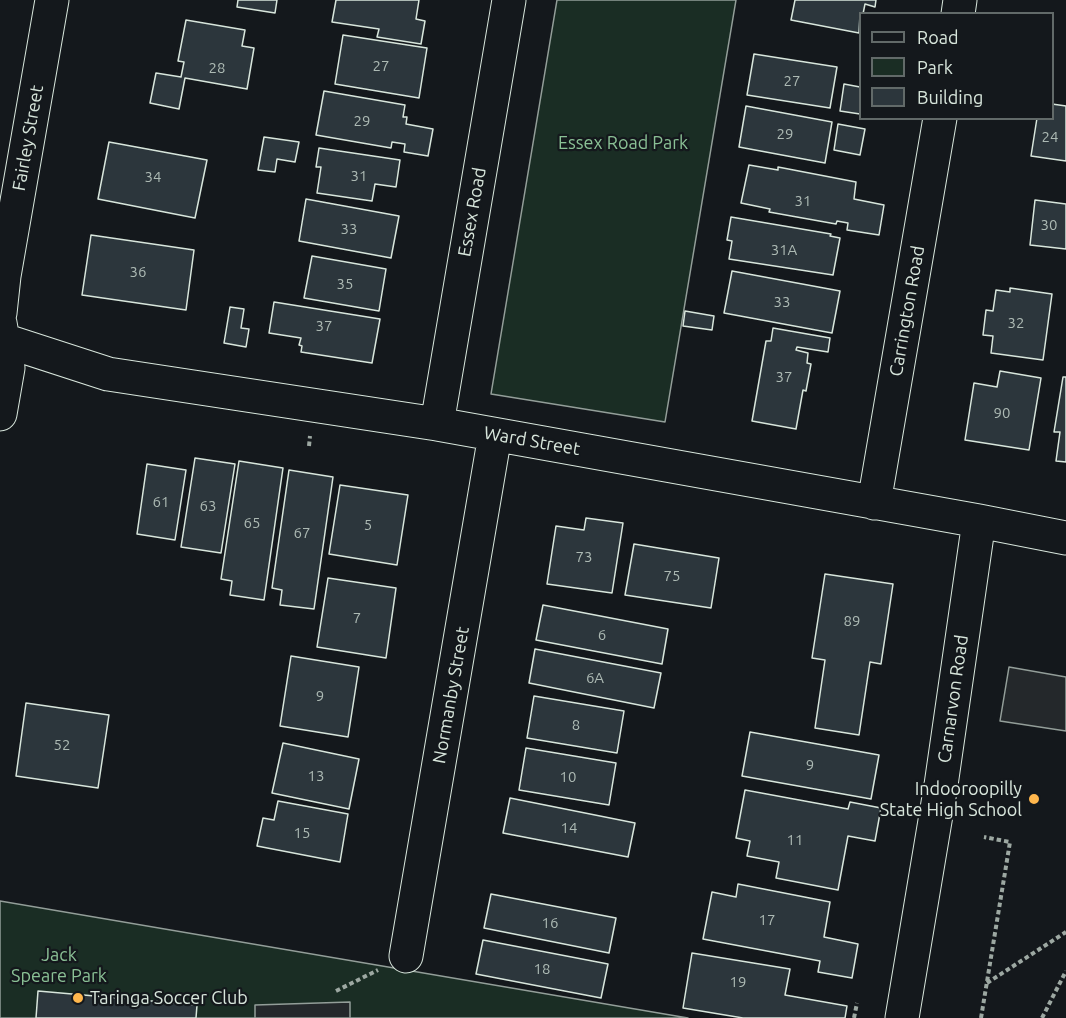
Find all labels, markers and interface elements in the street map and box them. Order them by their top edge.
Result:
legend [859,12,1054,120]
text: Road [917,27,959,47]
house number: 27 [373,57,389,75]
text: Park [917,57,953,77]
house number: 28 [209,59,225,77]
house number: 27 [784,72,800,90]
street label: Fairley Street [8,83,48,193]
text: Building [917,87,983,107]
house number: 29 [354,112,370,130]
house number: 29 [777,125,793,143]
house number: 24 [1042,128,1058,146]
park label: Essex Road Park [558,132,688,154]
street label: Essex Road [454,166,490,258]
house number: 31 [351,167,367,185]
house number: 34 [145,168,161,186]
house number: 31 [795,192,811,210]
house number: 30 [1041,216,1057,234]
house number: 33 [341,220,357,238]
house number: 31A [771,241,797,259]
street label: Carrington Road [885,244,929,378]
house number: 36 [130,263,146,281]
house number: 35 [337,275,353,293]
house number: 33 [774,293,790,311]
house number: 32 [1008,314,1024,332]
house number: 37 [316,317,332,335]
house number: 37 [776,368,792,386]
house number: 90 [994,404,1010,422]
street label: Ward Street [482,422,582,460]
house number: 61 [153,493,169,511]
house number: 63 [200,497,216,515]
house number: 65 [244,514,260,532]
house number: 5 [364,516,372,534]
house number: 67 [294,524,310,542]
house number: 73 [576,548,592,566]
house number: 75 [664,567,680,585]
house number: 7 [353,609,361,627]
house number: 89 [844,612,860,630]
street label: Normanby Street [428,625,474,765]
house number: 6 [598,626,606,644]
street label: Carnarvon Road [933,634,973,764]
house number: 6A [586,669,604,687]
house number: 9 [316,687,324,705]
house number: 8 [572,716,580,734]
house number: 52 [54,736,70,754]
house number: 9 [806,756,814,774]
house number: 13 [308,767,324,785]
house number: 10 [560,768,576,786]
place label: Indooroopilly State High School [880,778,1022,820]
marker: Indooroopilly State High School [1027,792,1041,806]
house number: 14 [561,819,577,837]
house number: 15 [294,824,310,842]
house number: 11 [787,831,803,849]
house number: 17 [759,911,775,929]
house number: 16 [542,914,558,932]
park label: Jack Speare Park [11,944,107,986]
house number: 18 [534,960,550,978]
house number: 19 [730,973,746,991]
place label: Taringa Soccer Club [90,987,248,1009]
marker: Taringa Soccer Club [71,991,85,1005]

